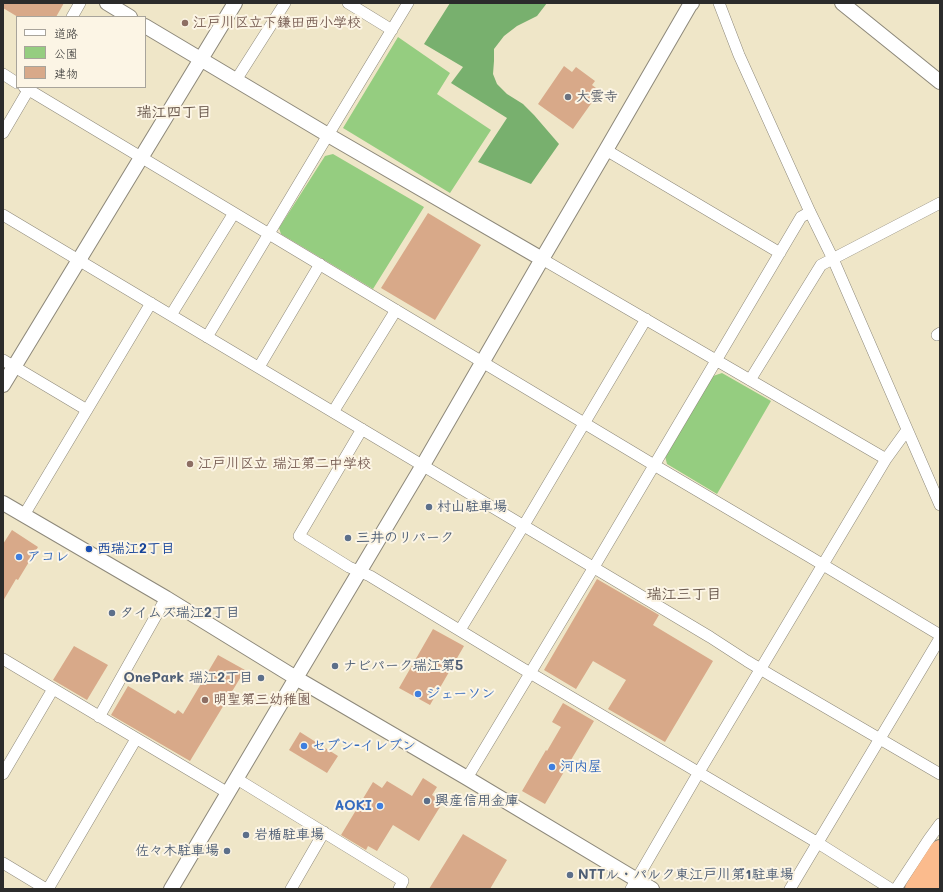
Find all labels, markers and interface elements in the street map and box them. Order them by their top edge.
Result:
place label: 江戸川区立下鎌田西小学校 [193,15,361,31]
legend [16,16,146,88]
marker: 江戸川区立下鎌田西小学校 [180,18,190,28]
text: 道路 [54,25,78,41]
text: 公園 [54,45,78,61]
text: 建物 [54,65,78,81]
place label: 大雲寺 [576,89,618,105]
marker: 大雲寺 [563,92,573,102]
district label: 瑞江四丁目 [137,103,211,121]
place label: 江戸川区立 瑞江第二中学校 [198,456,371,472]
marker: 江戸川区立 瑞江第二中学校 [185,459,195,469]
place label: 村山駐車場 [437,499,507,515]
marker: 村山駐車場 [424,502,434,512]
place label: 三井のリパーク [356,530,454,546]
marker: 三井のリパーク [343,533,353,543]
place label: 西瑞江2丁目 [97,541,175,557]
marker: 西瑞江2丁目 [84,544,94,554]
place label: アコレ [27,549,69,565]
marker: アコレ [14,552,24,562]
district label: 瑞江三丁目 [647,585,721,603]
place label: タイムズ瑞江2丁目 [120,605,240,621]
marker: タイムズ瑞江2丁目 [107,608,117,618]
place label: ナビパーク瑞江第5 [343,658,463,674]
marker: ナビパーク瑞江第5 [330,661,340,671]
place label: OnePark 瑞江2丁目 [123,670,253,686]
marker: OnePark 瑞江2丁目 [256,673,266,683]
place label: ジェーソン [426,686,495,702]
marker: ジェーソン [413,689,423,699]
place label: 明聖第三幼稚園 [213,692,311,708]
marker: 明聖第三幼稚園 [200,695,210,705]
place label: セブン-イレブン [312,738,416,754]
marker: セブン-イレブン [299,741,309,751]
place label: 河内屋 [560,759,602,775]
marker: 河内屋 [547,762,557,772]
place label: 興産信用金庫 [435,793,519,809]
marker: 興産信用金庫 [422,796,432,806]
place label: AOKI [335,798,372,814]
marker: AOKI [375,801,385,811]
place label: 岩楯駐車場 [254,827,324,843]
marker: 岩楯駐車場 [241,830,251,840]
place label: 佐々木駐車場 [135,843,219,859]
marker: 佐々木駐車場 [222,846,232,856]
place label: NTTル・パルク東江戸川第1駐車場 [578,867,793,883]
marker: NTTル・パルク東江戸川第1駐車場 [565,870,575,880]

